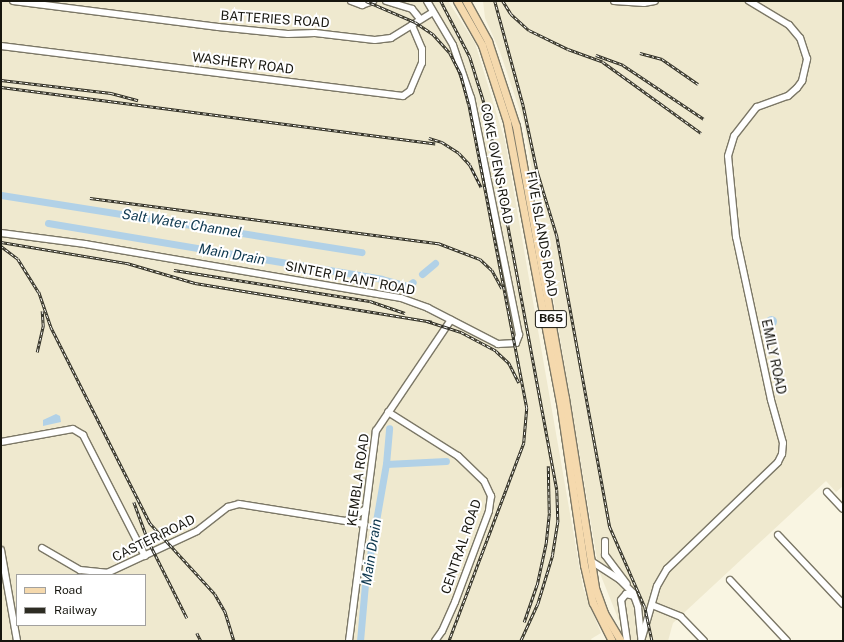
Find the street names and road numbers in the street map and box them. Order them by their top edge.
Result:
street label: BATTERIES ROAD [220,8,330,32]
street label: WASHERY ROAD [191,50,295,78]
street label: COKE OVENS ROAD [477,102,515,226]
street label: FIVE ISLANDS ROAD [522,170,560,298]
street label: SINTER PLANT ROAD [284,259,416,299]
road number: B65 [534,309,568,329]
street label: EMILY ROAD [757,318,789,396]
street label: KEMBLA ROAD [345,433,373,527]
street label: CENTRAL ROAD [438,497,486,597]
street label: CASTER ROAD [110,512,198,566]

